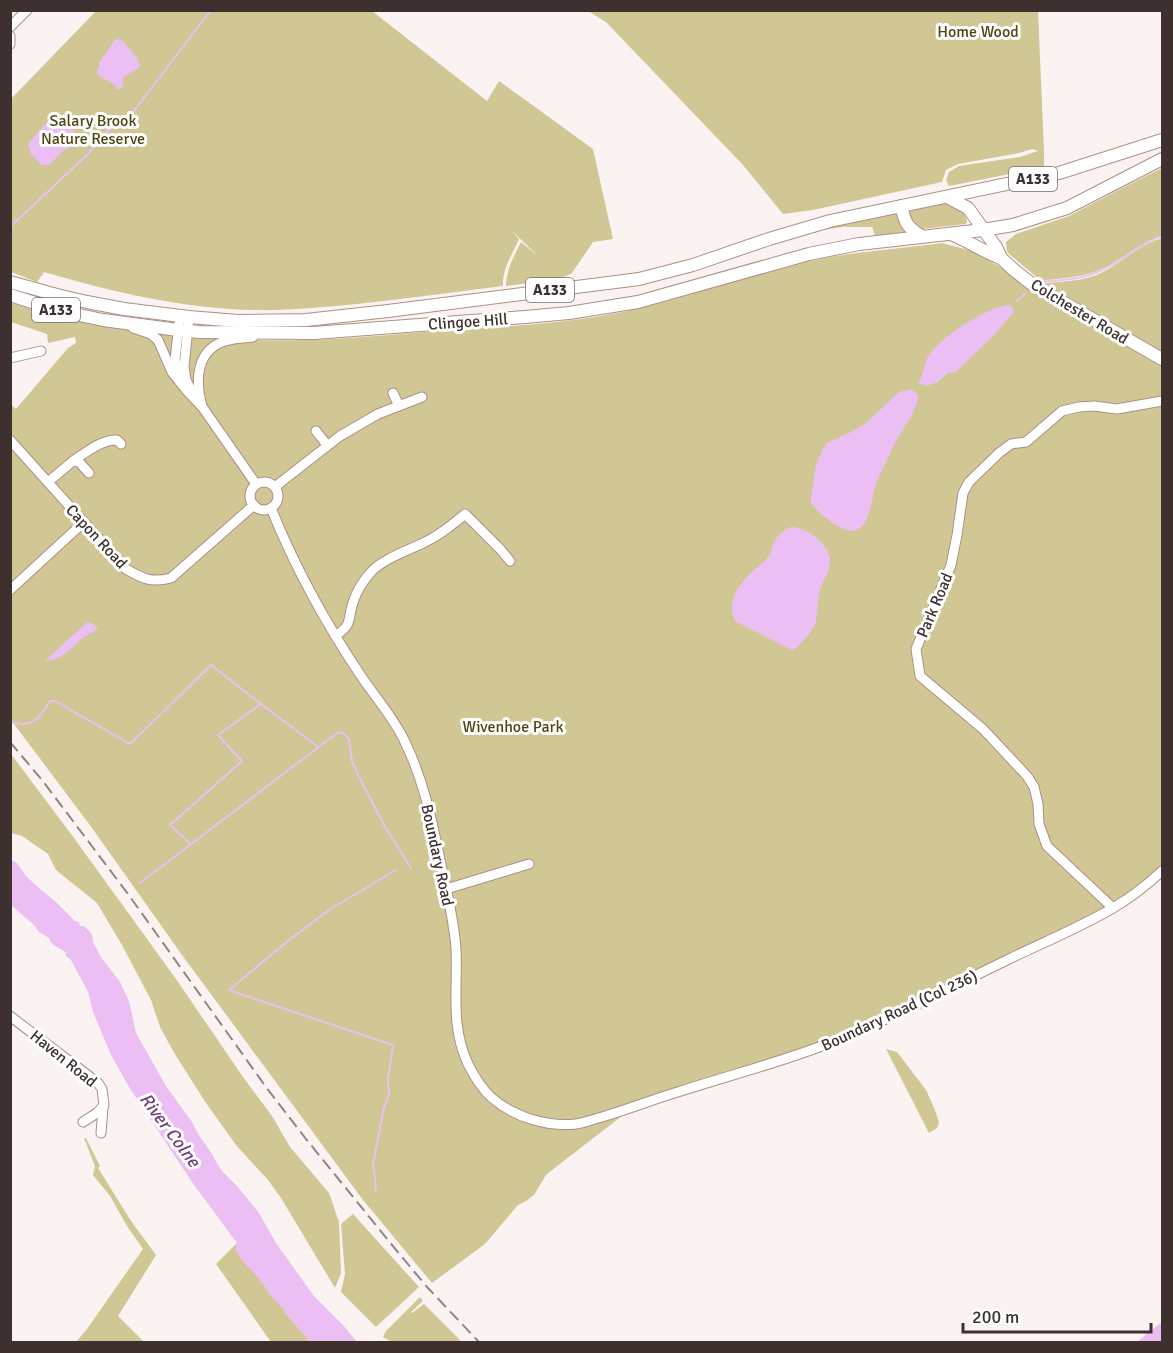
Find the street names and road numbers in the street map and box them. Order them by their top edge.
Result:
road number: A133 [1009,167,1057,191]
street label: Colchester Road [1027,275,1132,349]
road number: A133 [526,278,574,302]
road number: A133 [32,298,80,322]
street label: Clingoe Hill [427,309,509,335]
street label: Capon Road [61,500,131,573]
street label: Park Road [912,570,958,641]
street label: Boundary Road [416,802,458,908]
street label: Boundary Road (Col 236) [818,966,981,1056]
street label: Haven Road [26,1026,101,1092]

